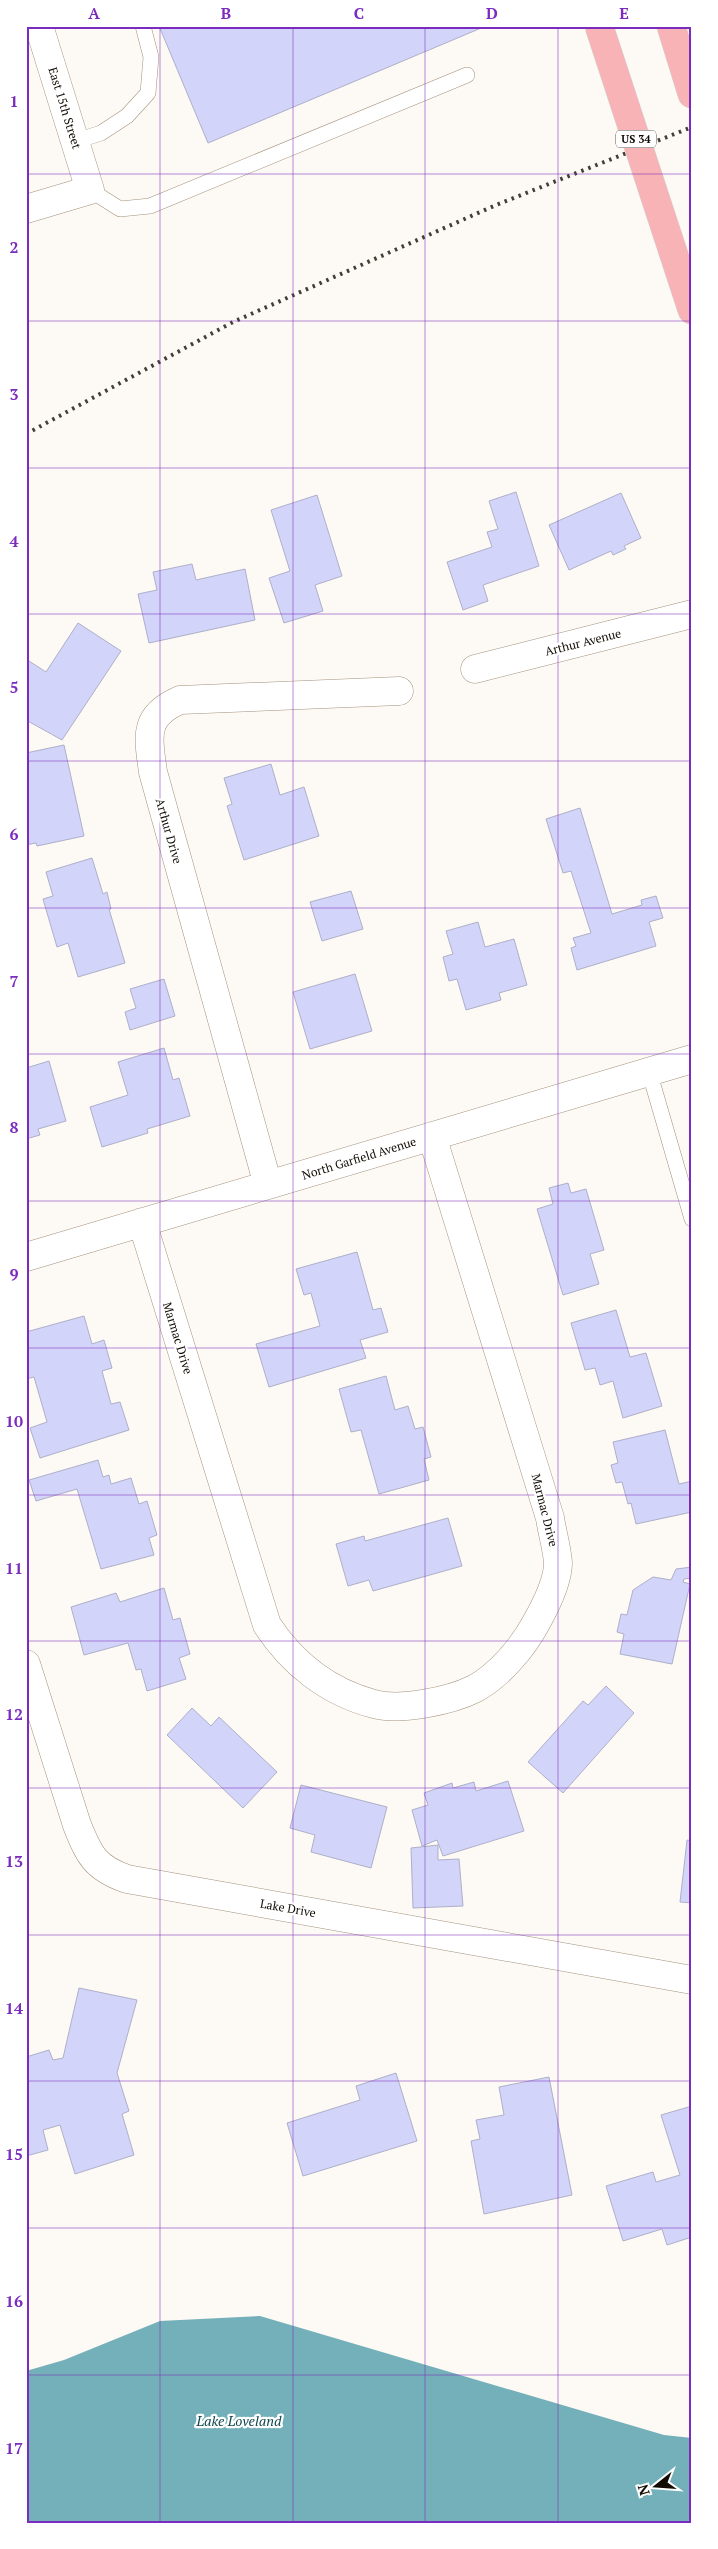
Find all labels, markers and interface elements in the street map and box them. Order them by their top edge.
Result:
text: A [88,2,100,24]
text: B [221,2,231,24]
text: C [354,2,364,24]
text: D [486,2,498,24]
text: E [619,2,629,24]
street label: East 15th Street [45,65,85,151]
text: 1 [9,90,19,112]
road number: US 34 [616,130,656,148]
text: 2 [9,236,19,258]
text: 3 [9,383,19,405]
text: 4 [9,530,19,552]
street label: Arthur Avenue [543,625,623,659]
text: 5 [9,676,19,698]
street label: Arthur Drive [153,797,185,865]
text: 6 [9,823,19,845]
text: 7 [9,970,19,992]
text: 8 [9,1116,19,1138]
street label: North Garfield Avenue [300,1133,418,1183]
text: 9 [9,1263,19,1285]
street label: Marmac Drive [160,1300,196,1376]
text: 10 [5,1410,23,1432]
street label: Marmac Drive [529,1472,561,1548]
text: 11 [5,1557,23,1579]
text: 12 [5,1703,23,1725]
text: 13 [5,1850,23,1872]
street label: Lake Drive [259,1896,317,1920]
text: 14 [5,1997,23,2019]
text: 15 [5,2143,23,2165]
text: 16 [5,2290,23,2312]
water label: Lake Loveland [195,2411,282,2430]
text: 17 [5,2437,23,2459]
north arrow [630,2462,680,2512]
text: N [632,2482,654,2498]

